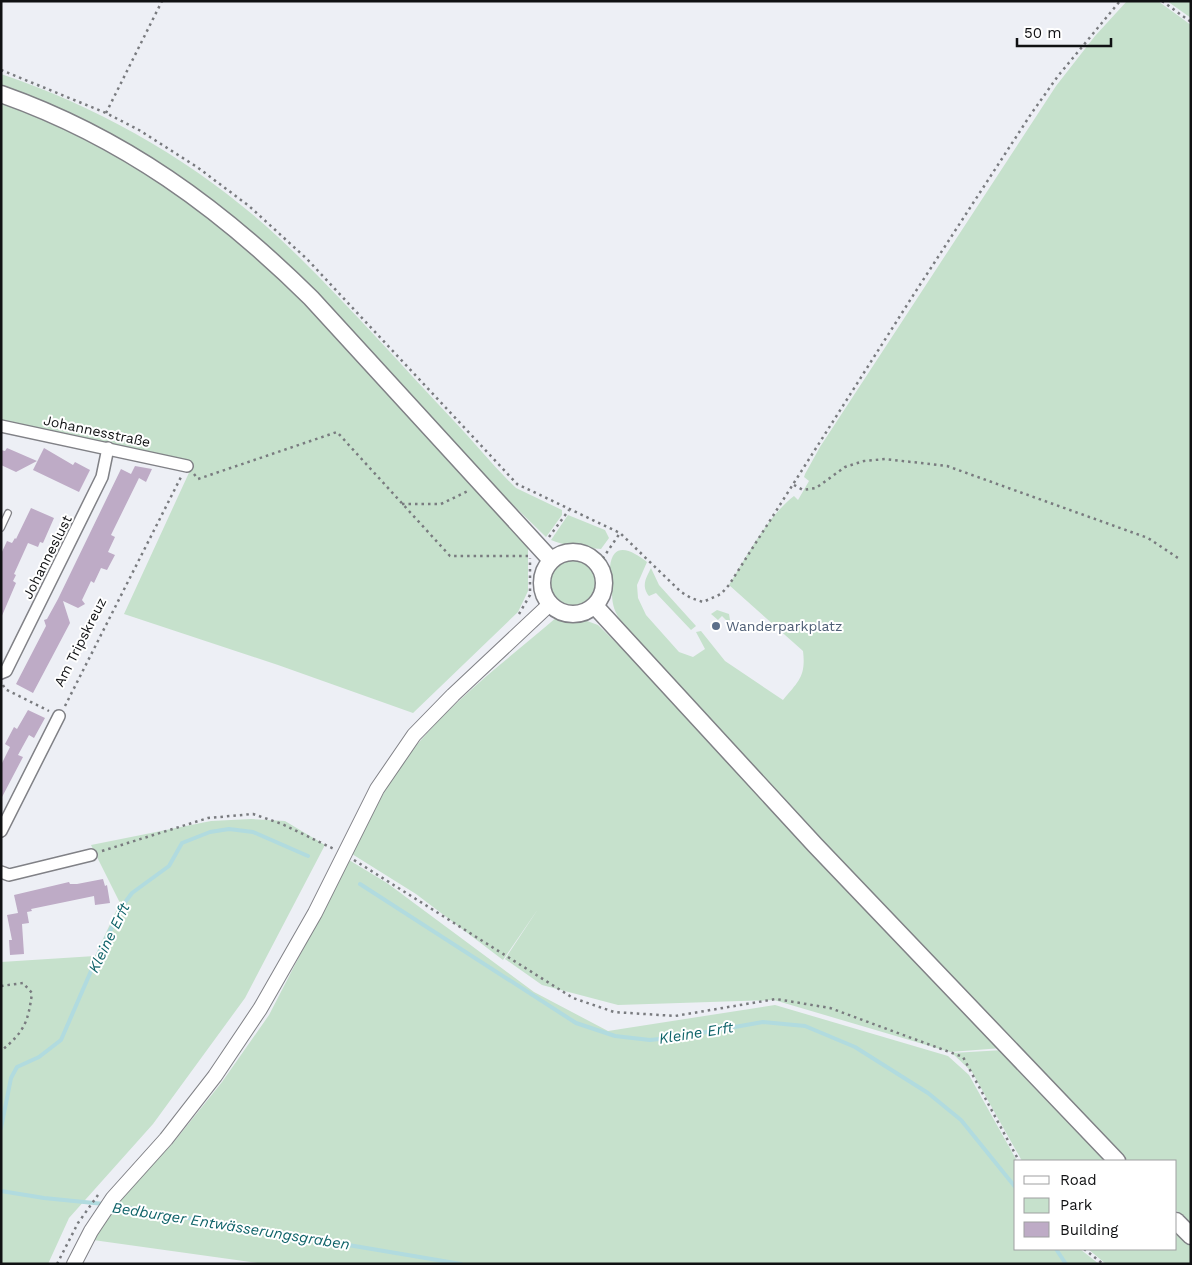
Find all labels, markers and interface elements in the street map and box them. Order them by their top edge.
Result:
scale bar [1017,15,1111,47]
text: 50 m [1024,24,1061,42]
street label: Johannesstraße [42,412,152,450]
street label: Johanneslust [19,512,75,602]
street label: Am Tripskreuz [51,595,109,689]
place label: Wanderparkplatz [726,618,842,634]
marker: Wanderparkplatz [710,620,722,632]
water label: Kleine Erft [84,899,134,976]
water label: Kleine Erft [657,1018,735,1048]
legend [1014,1160,1177,1250]
text: Road [1060,1171,1097,1189]
text: Park [1060,1196,1093,1214]
water label: Bedburger Entwässerungsgraben [111,1198,351,1254]
text: Building [1060,1221,1118,1239]

